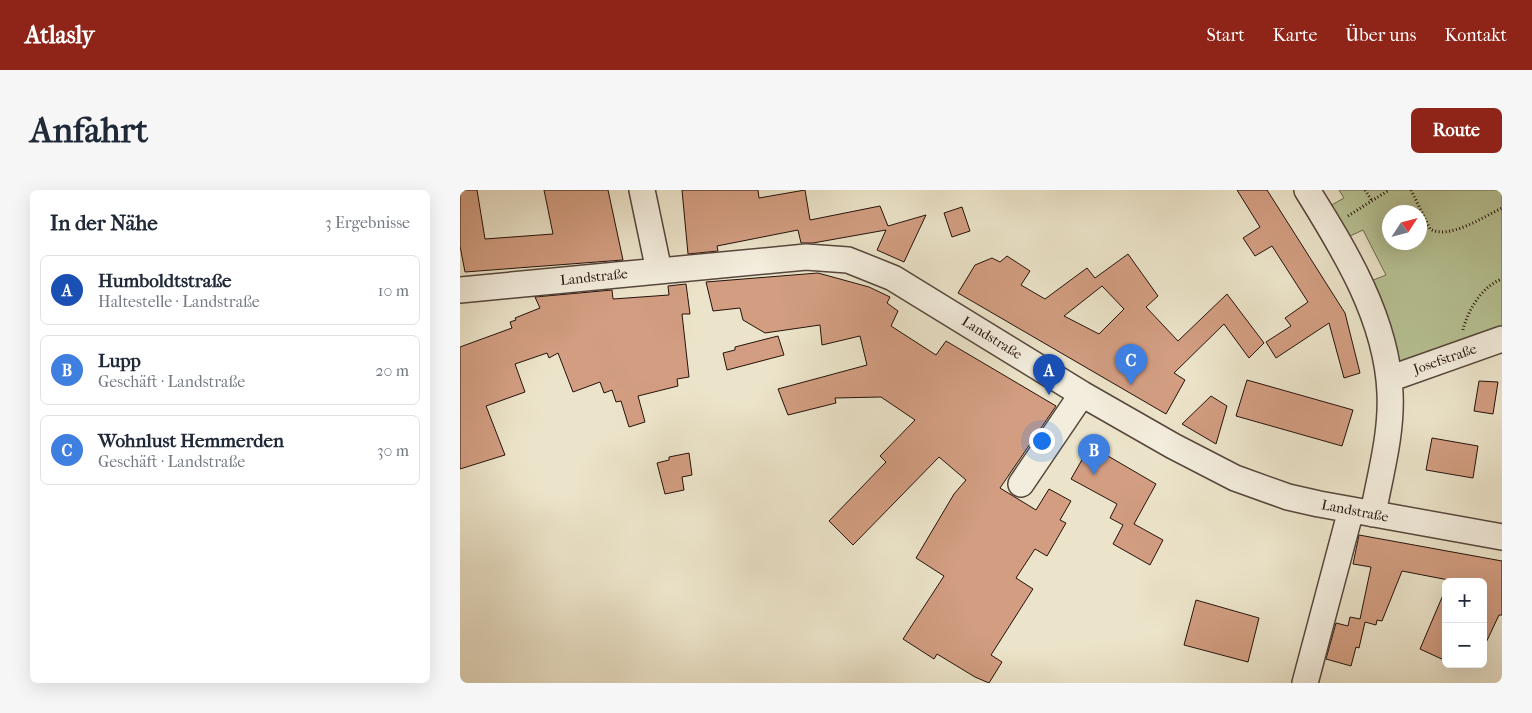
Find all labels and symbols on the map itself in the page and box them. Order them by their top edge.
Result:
north arrow [1382,205,1427,250]
street label: Landstraße [559,265,629,289]
street label: Landstraße [959,313,1025,363]
street label: Josefstraße [1410,340,1479,378]
pin: C [1115,344,1147,385]
pin: A [1033,354,1065,395]
your location [1029,428,1055,454]
pin: B [1078,434,1110,475]
street label: Landstraße [1320,496,1390,526]

